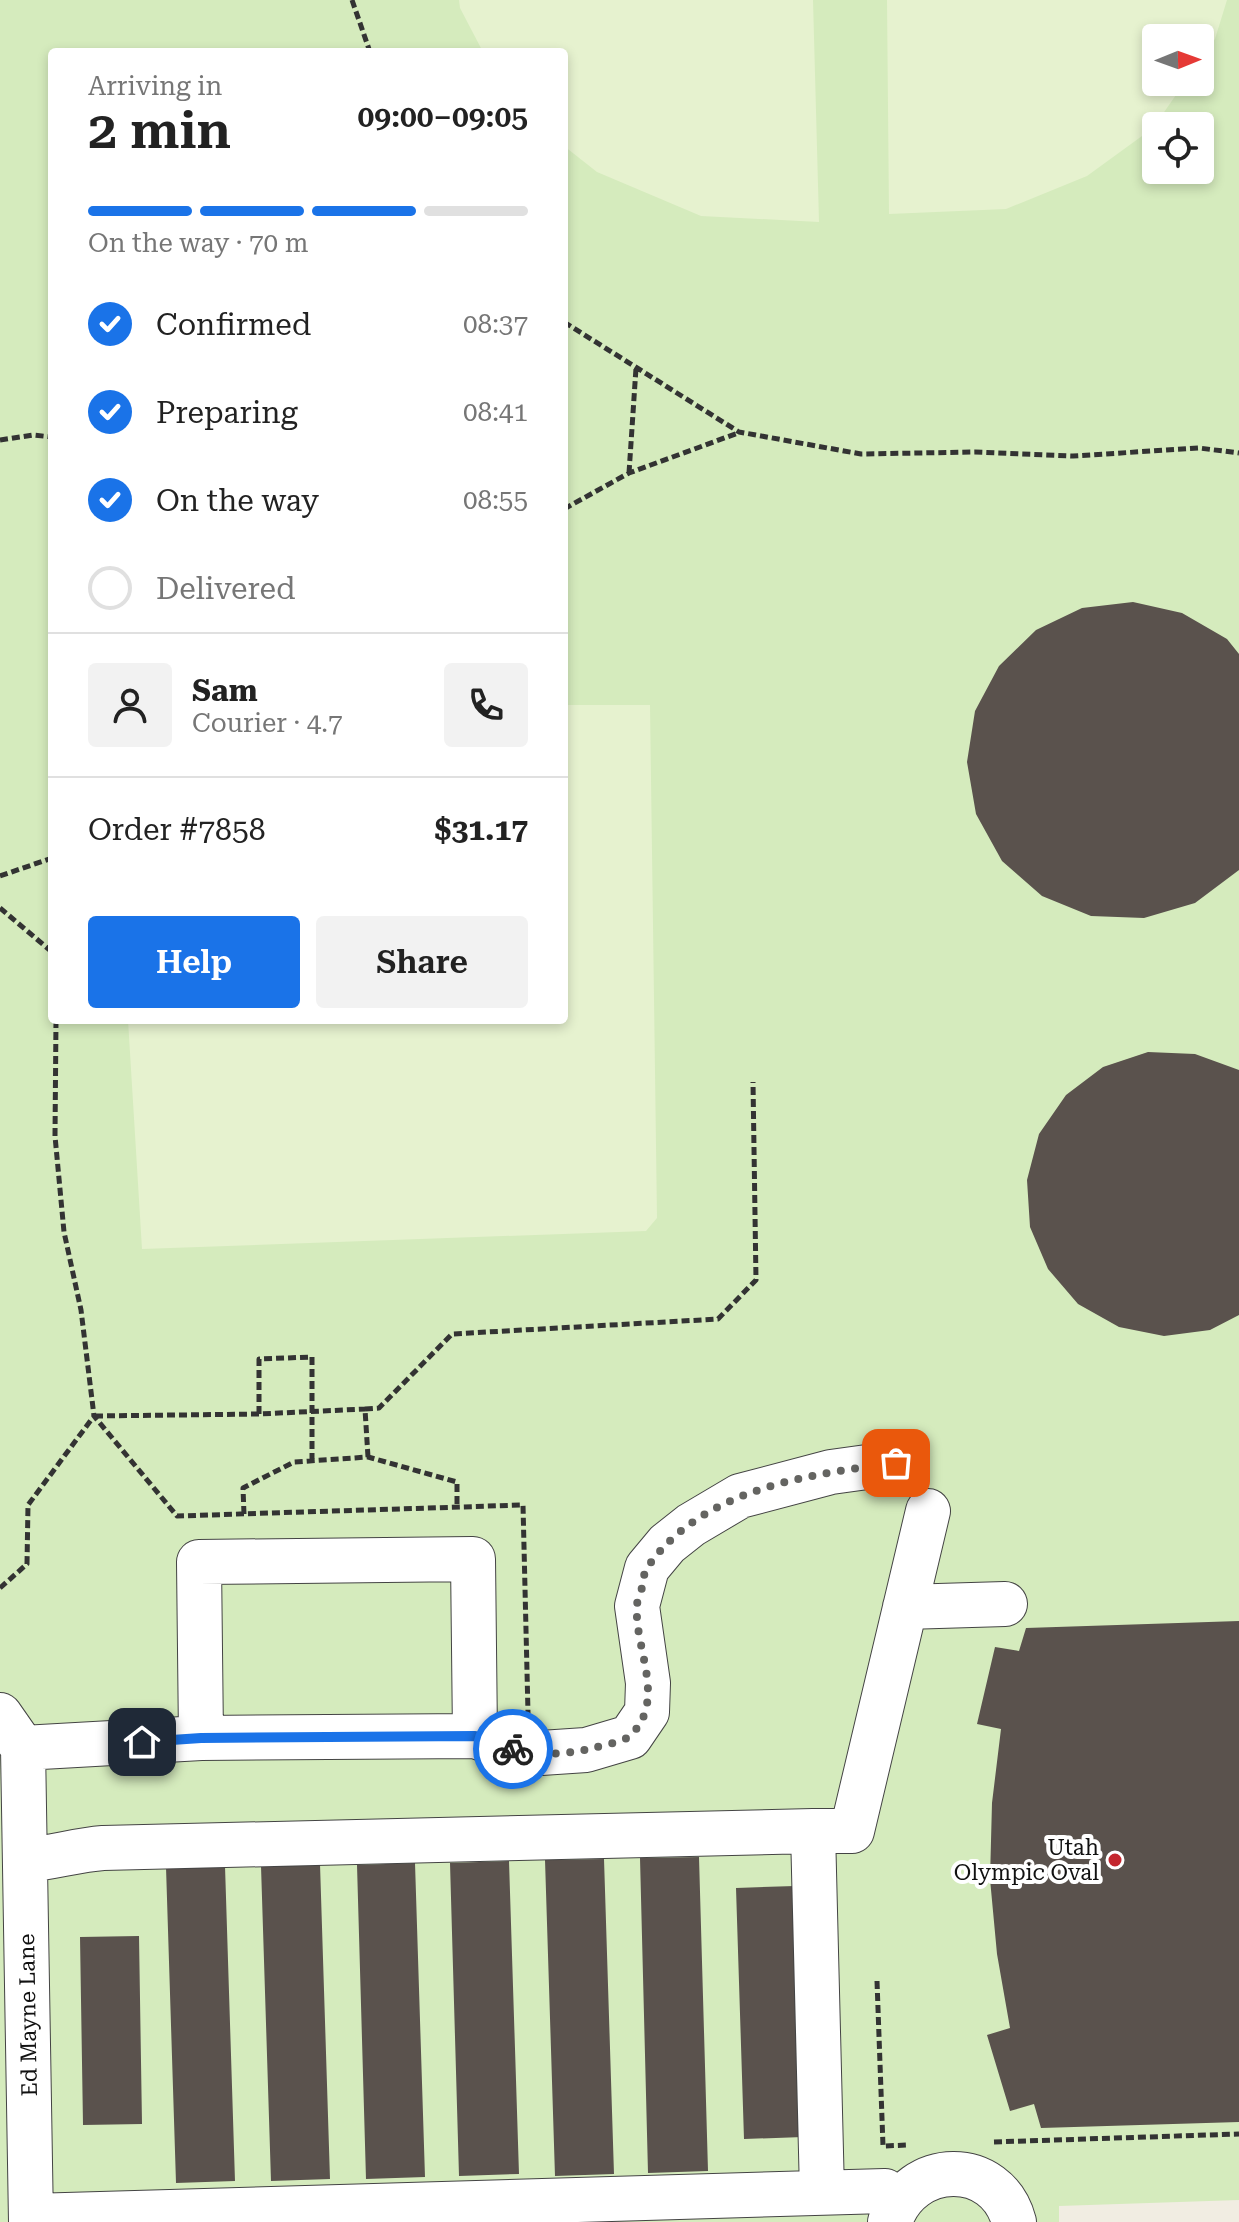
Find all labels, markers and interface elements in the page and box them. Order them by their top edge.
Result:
north arrow [1142,24,1214,96]
map controls [1142,24,1214,184]
text: Arriving in [88,71,222,101]
text: 09:00–09:05 [358,99,528,134]
text: 2 min [88,100,231,161]
button: locate [1142,112,1214,184]
text: On the way · 70 m [88,228,308,258]
icon: check [88,302,132,346]
text: Confirmed [156,307,311,342]
text: 08:37 [463,309,528,339]
icon: check [88,390,132,434]
text: Preparing [156,395,298,430]
text: 08:41 [463,397,528,427]
icon: check [88,478,132,522]
text: On the way [156,483,319,518]
text: 08:55 [463,485,528,515]
text: Delivered [156,571,295,606]
button: person [88,663,172,747]
button: phone [444,663,528,747]
text: Sam [192,673,258,708]
text: Courier · 4.7 [192,708,342,738]
text: Order #7858 [88,812,266,847]
text: $31.17 [435,812,528,847]
button: Help [88,916,300,1008]
button: Share [316,916,528,1008]
pin [862,1429,930,1497]
icon: bag [874,1441,918,1485]
pin [108,1708,176,1776]
courier [473,1709,553,1789]
icon: home [120,1720,164,1764]
icon: bike [491,1727,535,1771]
place label: Utah Olympic Oval [954,1835,1099,1885]
marker: Utah Olympic Oval [1106,1851,1124,1869]
street label: Ed Mayne Lane [14,1933,42,2097]

